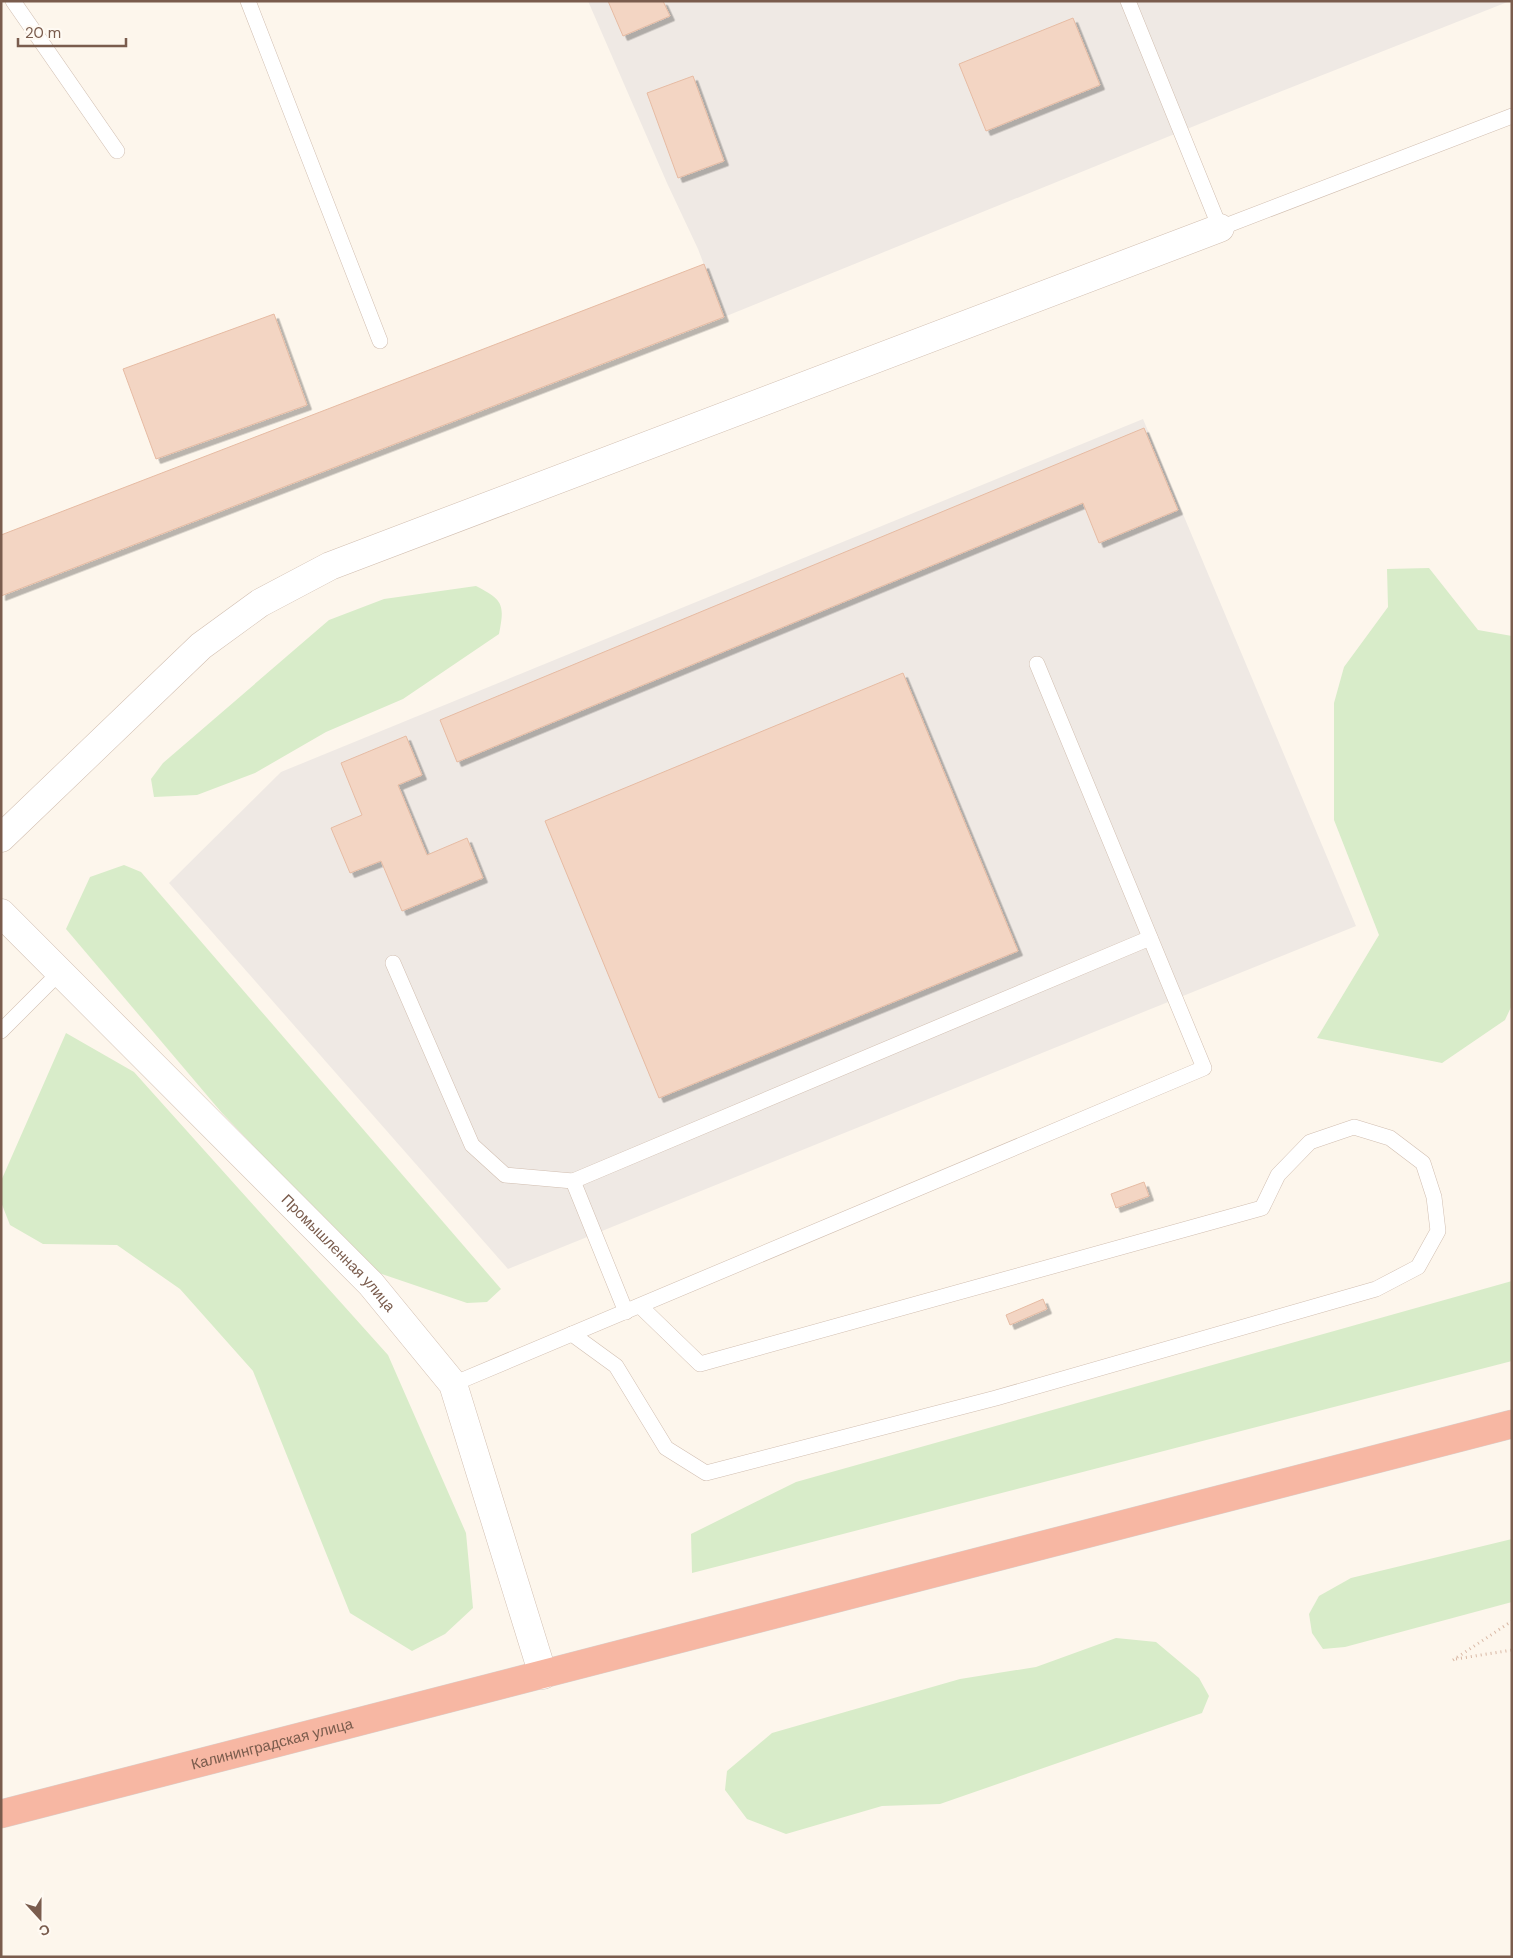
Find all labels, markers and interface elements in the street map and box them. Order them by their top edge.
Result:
scale bar [18,15,125,47]
text: 20 m [25,23,61,43]
street label: Промышленная улица [277,1190,400,1316]
street label: Калининградская улица [189,1713,356,1774]
north arrow [15,1893,65,1943]
text: С [37,1920,53,1940]

